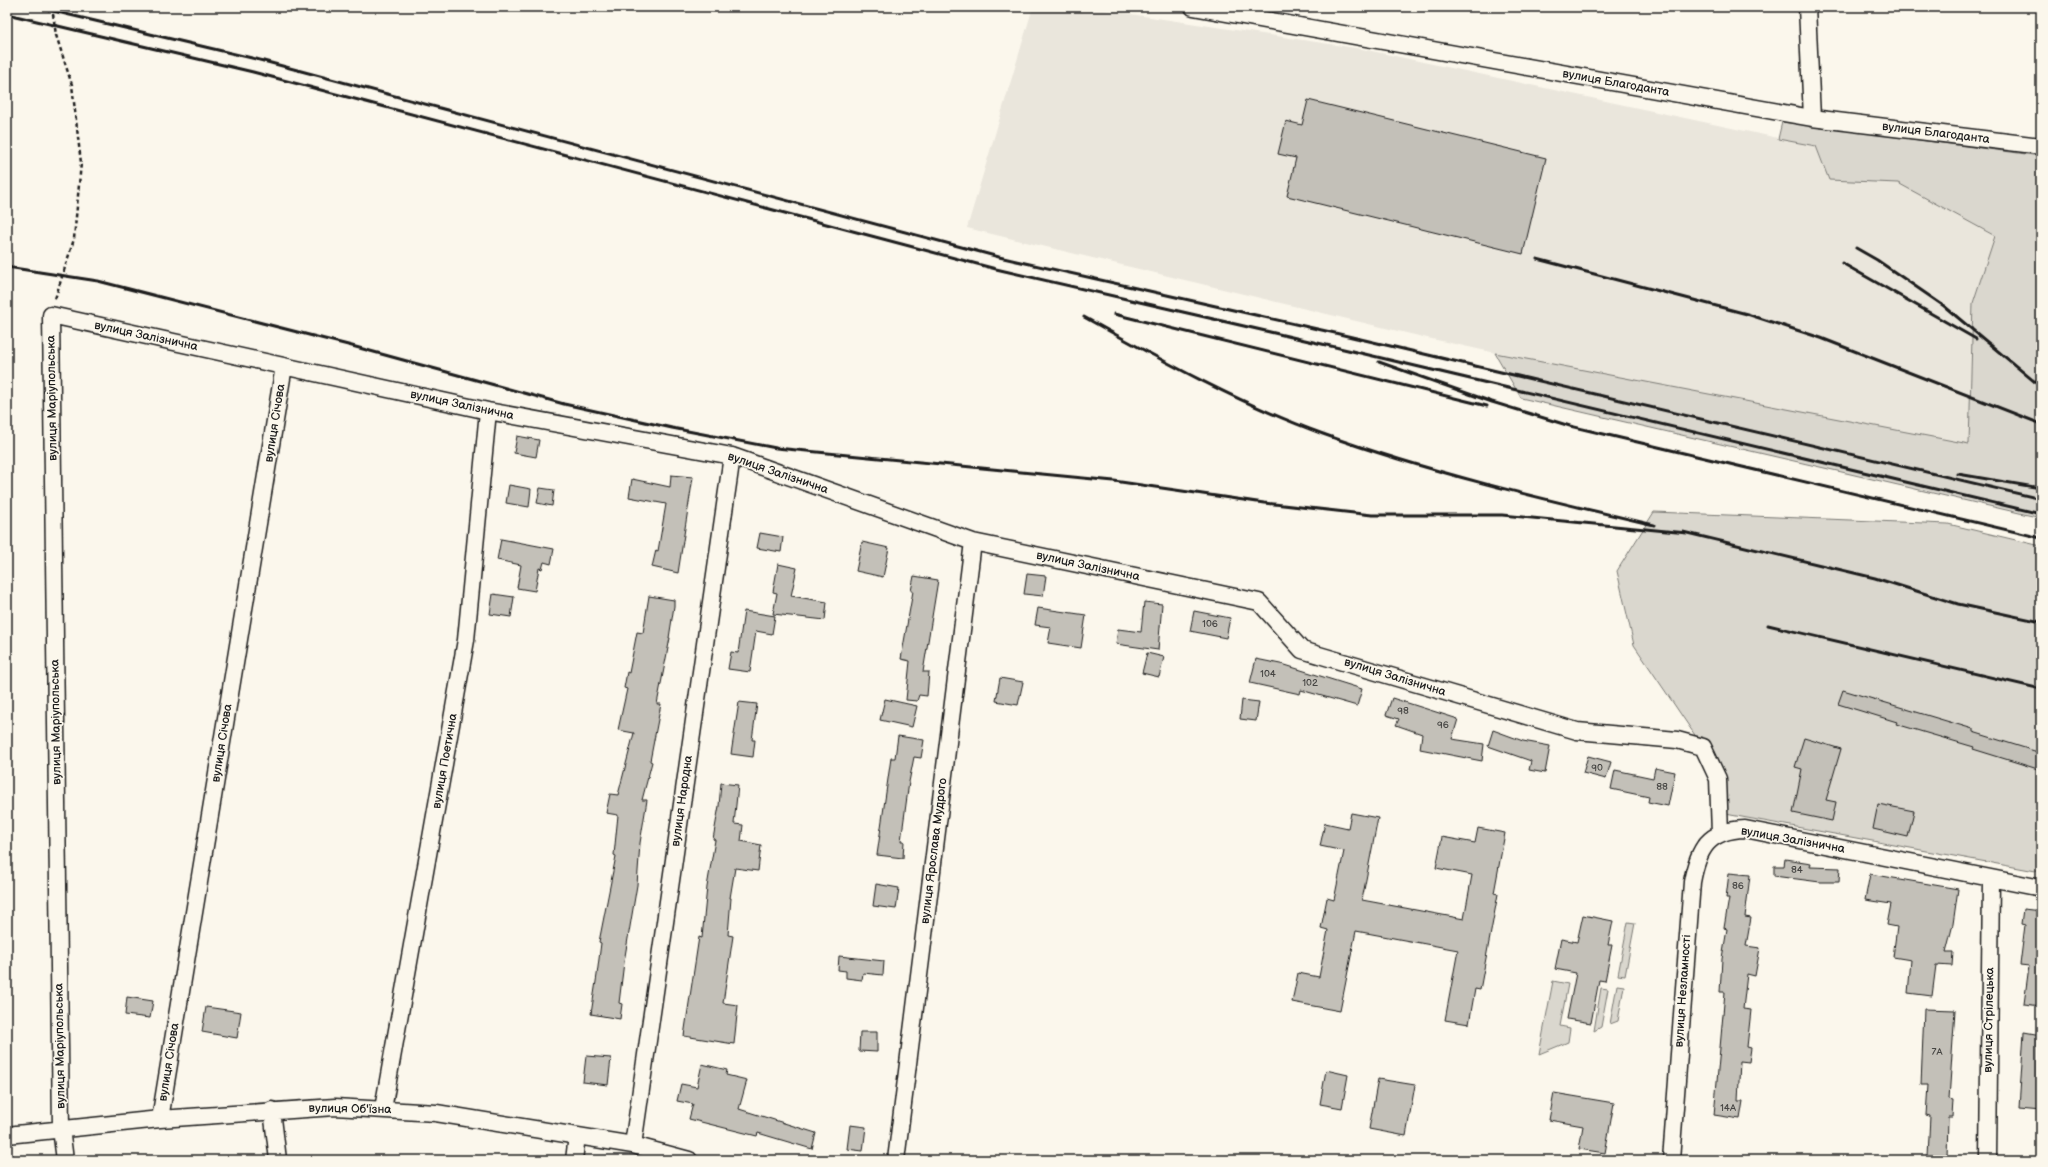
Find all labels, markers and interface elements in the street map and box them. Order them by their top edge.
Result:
street label: вулиця Благоданта [1561,66,1671,100]
street label: вулиця Благоданта [1881,119,1991,147]
street label: вулиця Залізнична [93,318,199,354]
street label: вулиця Маріупольська [43,335,61,461]
street label: вулиця Січова [261,383,289,463]
street label: вулиця Залізнична [409,387,515,423]
street label: вулиця Залізнична [726,449,830,497]
street label: вулиця Залізнична [1035,548,1141,584]
house number: 106 [1202,618,1218,630]
street label: вулиця Залізнична [1342,654,1448,700]
street label: вулиця Маріупольська [47,659,65,785]
house number: 104 [1260,668,1276,680]
house number: 102 [1302,677,1318,689]
street label: вулиця Січова [208,703,236,783]
house number: 98 [1397,705,1409,717]
street label: вулиця Поетична [429,712,461,810]
house number: 96 [1437,719,1449,731]
street label: вулиця Народна [668,754,696,848]
house number: 90 [1591,762,1603,774]
street label: вулиця Ярослава Мудрого [918,777,950,925]
house number: 88 [1656,781,1668,793]
street label: вулиця Залізнична [1740,823,1846,857]
house number: 84 [1791,864,1803,876]
house number: 86 [1732,880,1744,892]
street label: вулиця Незламності [1672,934,1694,1048]
street label: вулиця Стрілецька [1981,967,1997,1073]
street label: вулиця Маріупольська [51,983,69,1109]
street label: вулиця Січова [155,1022,183,1102]
house number: 7А [1932,1046,1943,1058]
street label: вулиця Об'їзна [309,1101,391,1117]
house number: 14А [1720,1102,1737,1114]

